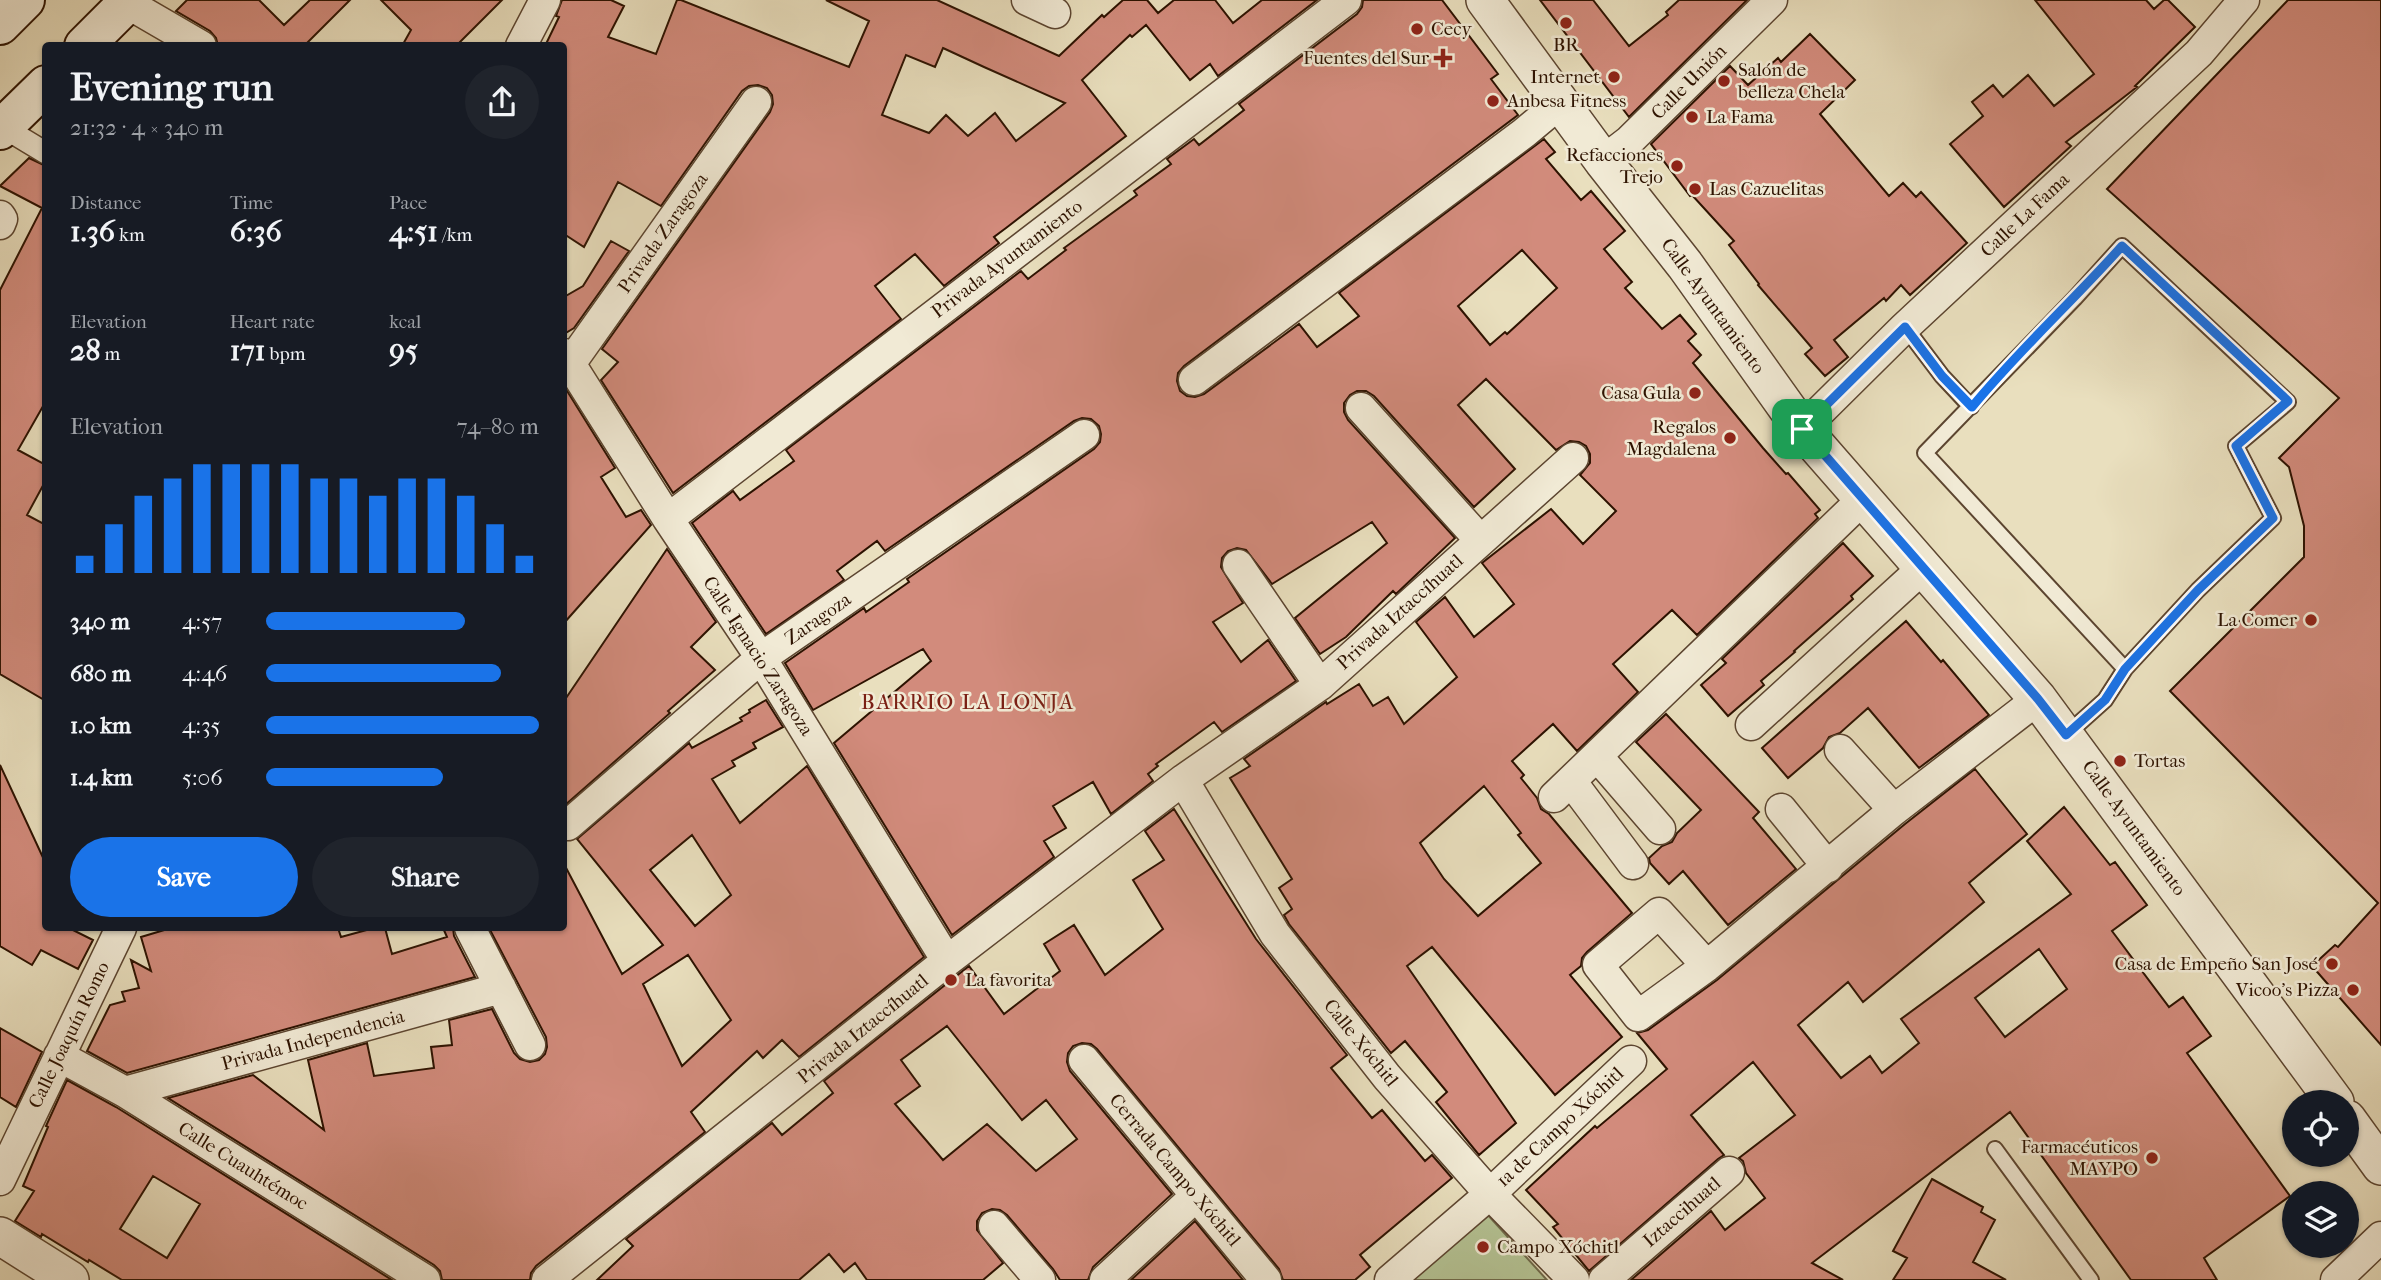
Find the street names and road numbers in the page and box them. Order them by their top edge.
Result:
street label: Calle Unión [1647,40,1731,124]
street label: Calle La Fama [1976,168,2074,262]
street label: Privada Zaragoza [613,169,713,297]
street label: Privada Ayuntamiento [927,195,1087,323]
street label: Calle Ayuntamiento [1656,234,1770,378]
street label: Privada Iztaccíhuatl [1332,550,1468,674]
street label: Calle Ignacio Zaragoza [698,572,818,740]
street label: Zaragoza [781,588,855,650]
street label: Calle Ayuntamiento [2077,756,2191,900]
street label: Calle Joaquín Romo [24,958,114,1112]
street label: Privada Iztaccíhuatl [793,970,933,1088]
street label: Calle Xóchitl [1319,995,1403,1091]
street label: Privada Independencia [219,1005,407,1075]
street label: 1a de Campo Xóchitl [1492,1063,1628,1191]
street label: Cerrada Campo Xóchitl [1105,1089,1245,1251]
street label: Calle Cuauhtémoc [174,1117,312,1215]
street label: Iztaccihuatl [1639,1172,1725,1252]

